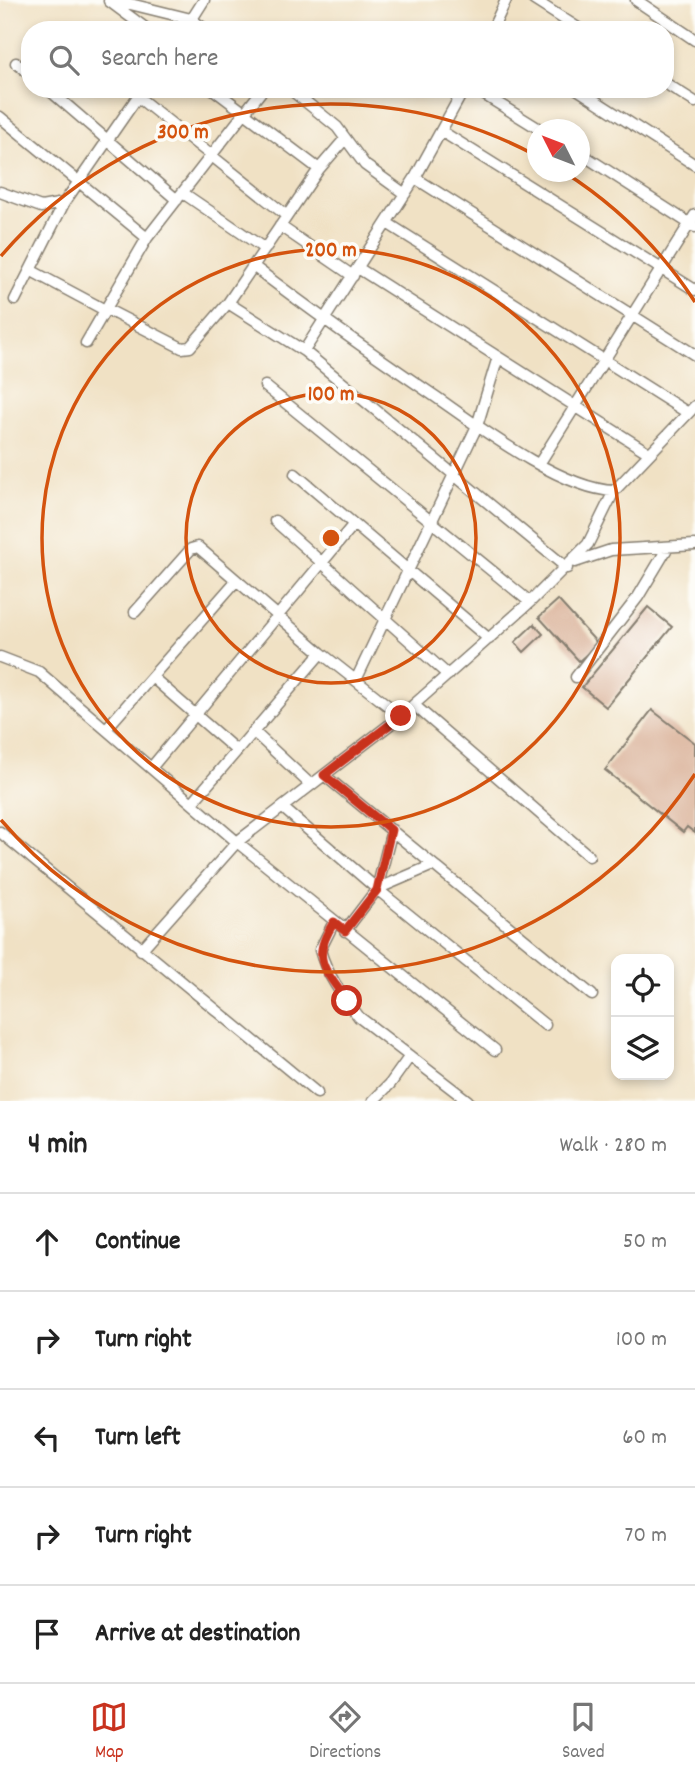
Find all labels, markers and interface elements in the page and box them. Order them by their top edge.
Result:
search box [21,21,674,98]
icon: search [45,41,83,79]
text: Search here [101,41,219,78]
text: 300 m [157,119,209,149]
north arrow [527,119,590,182]
text: 200 m [305,237,357,267]
text: 100 m [308,381,354,411]
centre of rings [319,526,343,550]
route end [385,700,416,731]
map controls [611,954,674,1080]
button: locate [611,954,674,1017]
route start [331,985,362,1016]
button: layers [611,1017,674,1080]
text: 4 min [28,1125,87,1168]
text: Walk · 280 m [559,1130,667,1163]
icon: ahead [28,1223,66,1261]
text: Continue [95,1224,180,1261]
text: 50 m [623,1226,667,1259]
icon: right [28,1321,66,1359]
text: Turn right [95,1322,192,1359]
text: 100 m [616,1324,667,1357]
icon: left [28,1419,66,1457]
text: Turn left [95,1420,181,1457]
text: 60 m [622,1422,667,1455]
icon: right [28,1517,66,1555]
text: Turn right [95,1518,192,1555]
text: 70 m [625,1520,667,1553]
icon: arrive [28,1615,66,1653]
text: Arrive at destination [95,1616,300,1653]
tab: Map [90,1698,128,1767]
tab: Directions [309,1698,381,1767]
tab: Saved [562,1698,605,1767]

